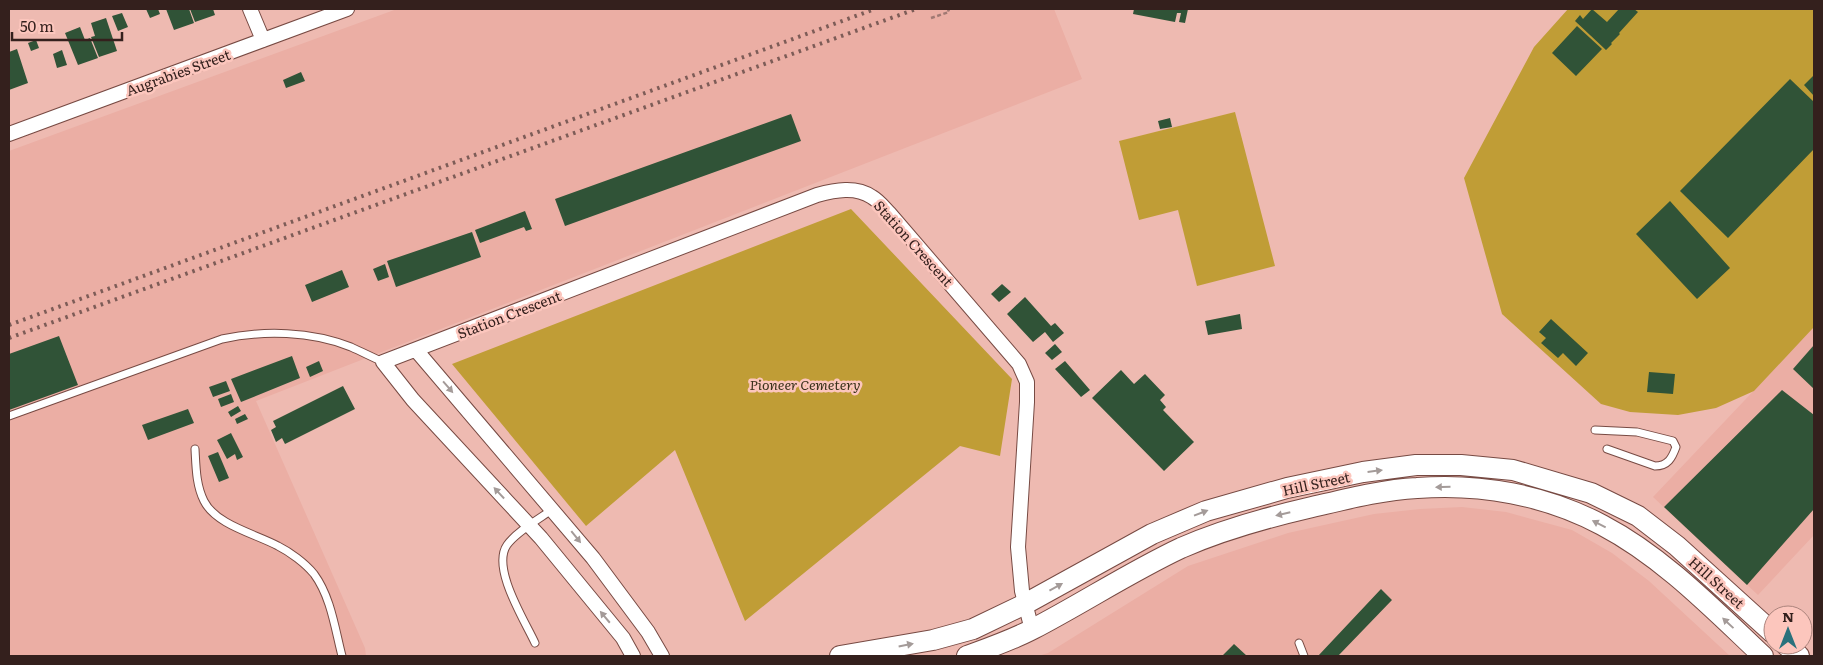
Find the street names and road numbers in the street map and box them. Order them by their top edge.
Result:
street label: Augrabies Street [123,44,233,100]
street label: Station Crescent [870,196,958,291]
street label: Station Crescent [454,285,564,343]
street label: Hill Street [1280,466,1352,500]
street label: Hill Street [1685,552,1749,613]

